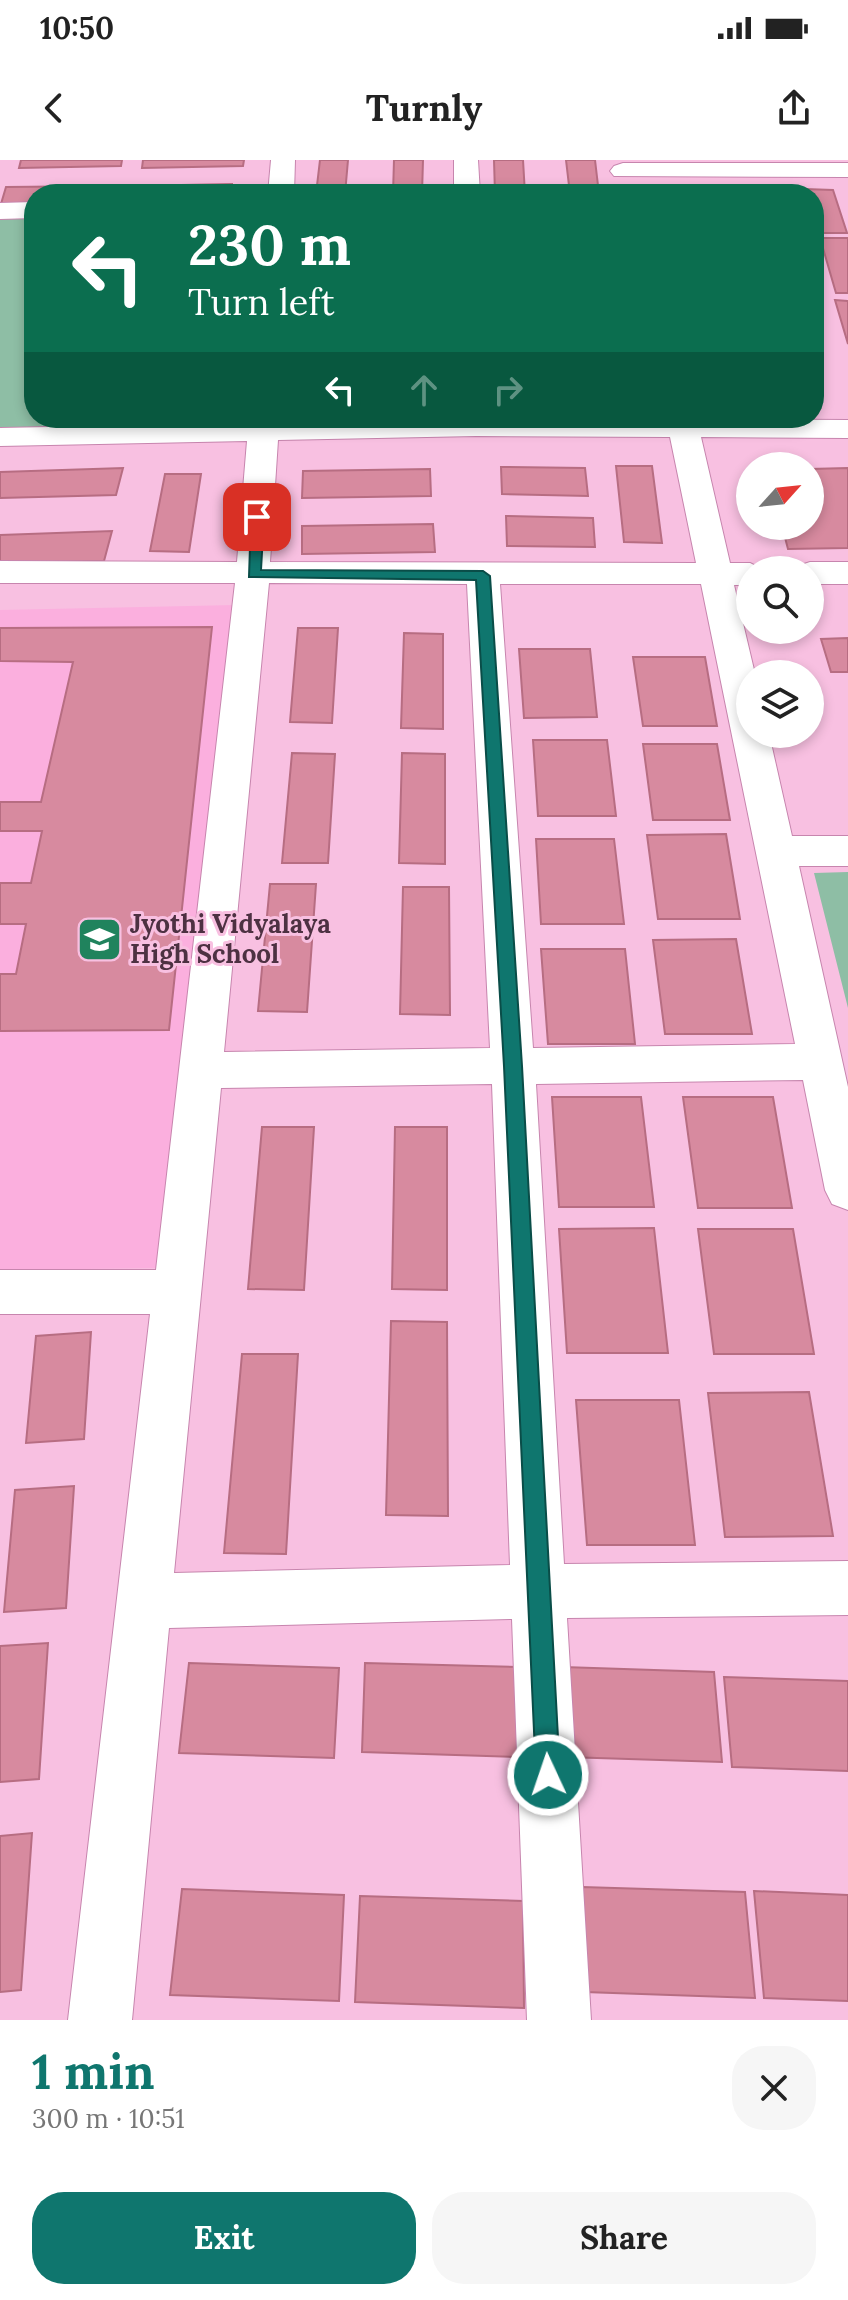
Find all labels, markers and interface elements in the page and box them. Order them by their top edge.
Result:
text: 10:50 [40,9,114,47]
text: Turnly [366,85,482,131]
icon: back [32,86,76,130]
icon: share [772,86,816,130]
text: 230 m [188,209,351,280]
icon: left [56,216,160,320]
text: Turn left [188,279,335,325]
icon: left [318,368,362,412]
icon: ahead [402,368,446,412]
icon: right [486,368,530,412]
north arrow [736,452,824,540]
map controls [736,452,824,748]
pin [223,483,291,551]
icon: arrive [235,495,279,539]
button: search [736,556,824,644]
button: layers [736,660,824,748]
place label: Jyothi Vidyalaya High School [130,907,331,970]
school or university icon: Jyothi Vidyalaya High School [75,915,123,963]
position arrow [506,1733,590,1817]
text: 1 min [32,2041,155,2102]
button: close [732,2046,816,2130]
text: 300 m · 10:51 [32,2102,185,2135]
button: Exit [32,2192,416,2284]
button: Share [432,2192,816,2284]

